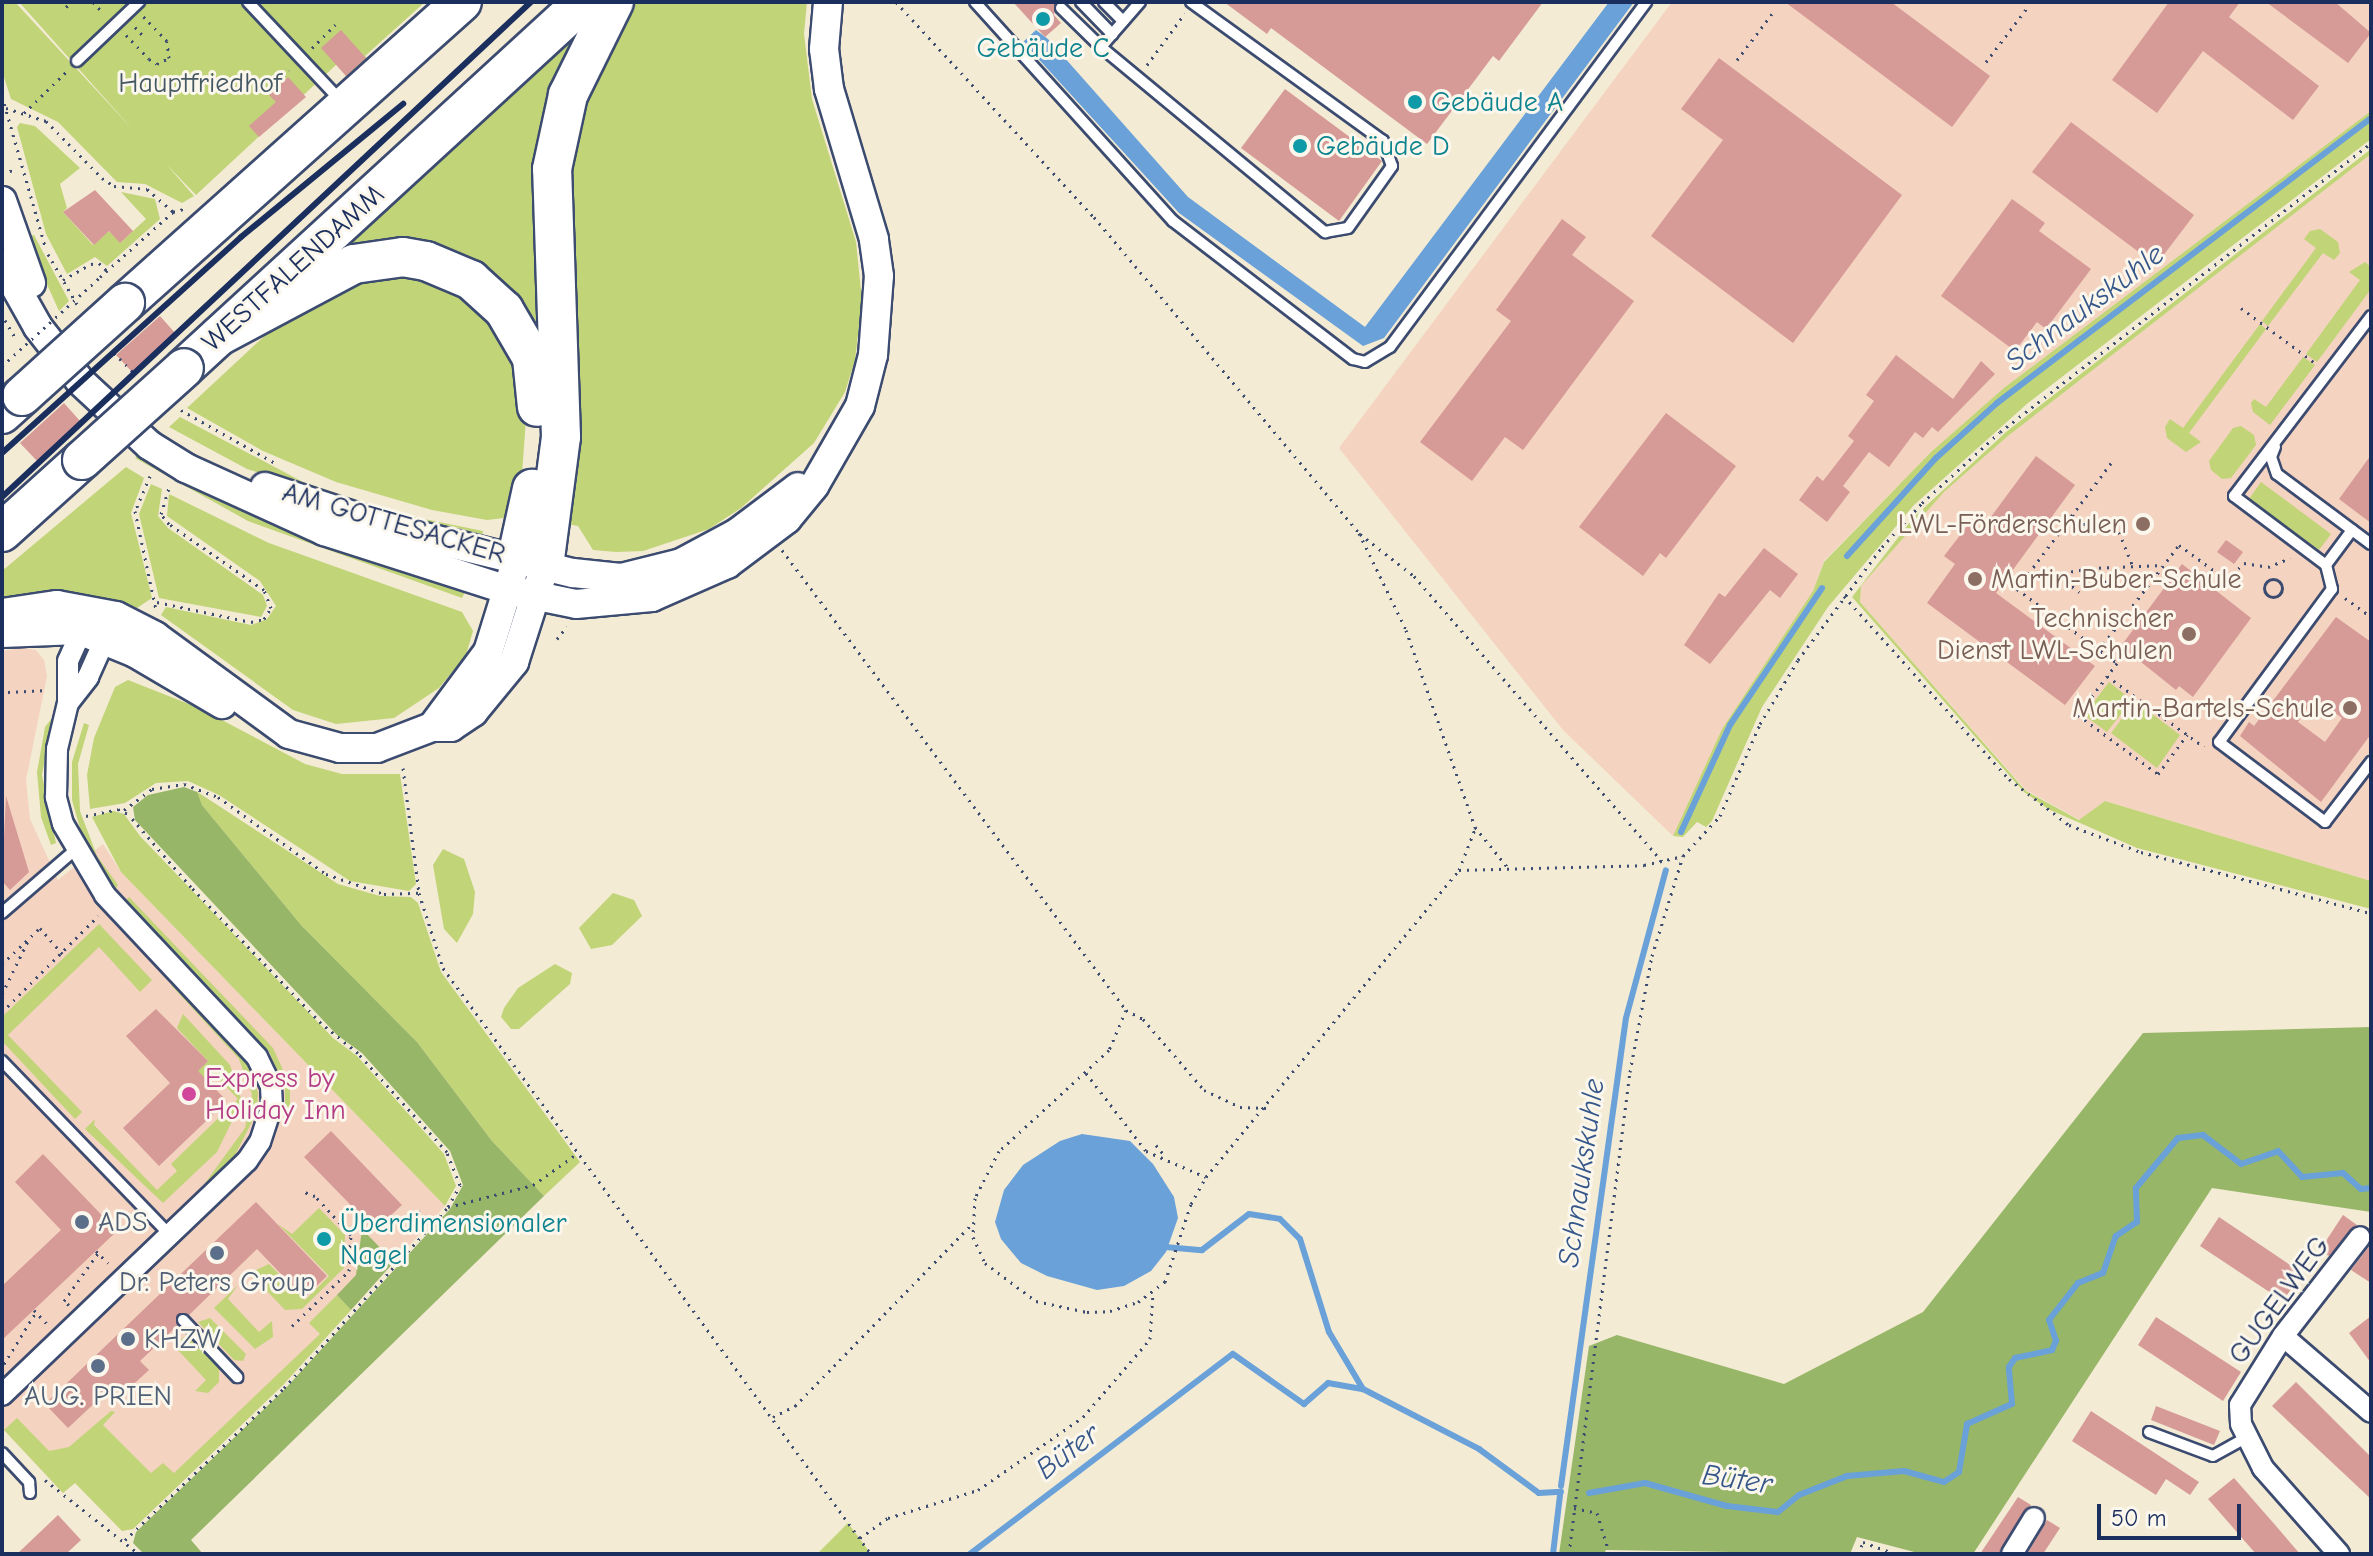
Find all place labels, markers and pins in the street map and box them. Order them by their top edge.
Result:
marker: Gebäude C [1034,10,1052,28]
place label: Gebäude C [976,31,1110,65]
place label: Gebäude A [1431,85,1563,119]
marker: Gebäude A [1406,93,1424,111]
place label: Gebäude D [1316,129,1450,163]
marker: Gebäude D [1291,137,1309,155]
place label: LWL-Förderschulen [1898,507,2127,541]
marker: LWL-Förderschulen [2134,515,2152,533]
place label: Martin-Buber-Schule [1991,562,2241,596]
marker: Martin-Buber-Schule [1966,570,1984,588]
place label: Technischer Dienst LWL-Schulen [1937,601,2173,667]
marker: Technischer Dienst LWL-Schulen [2180,625,2198,643]
place label: Martin-Bartels-Schule [2072,691,2334,725]
marker: Martin-Bartels-Schule [2341,699,2359,717]
place label: Express by Holiday Inn [205,1061,346,1127]
marker: Express by Holiday Inn [180,1085,198,1103]
place label: ADS [98,1205,147,1239]
place label: Überdimensionaler Nagel [340,1206,567,1272]
marker: ADS [73,1213,91,1231]
marker: Überdimensionaler Nagel [315,1230,333,1248]
marker: Dr. Peters Group [208,1244,226,1262]
place label: Dr. Peters Group [119,1265,315,1299]
place label: KHZW [144,1322,220,1356]
marker: KHZW [119,1330,137,1348]
marker: AUG. PRIEN [89,1357,107,1375]
place label: AUG. PRIEN [24,1379,172,1413]

